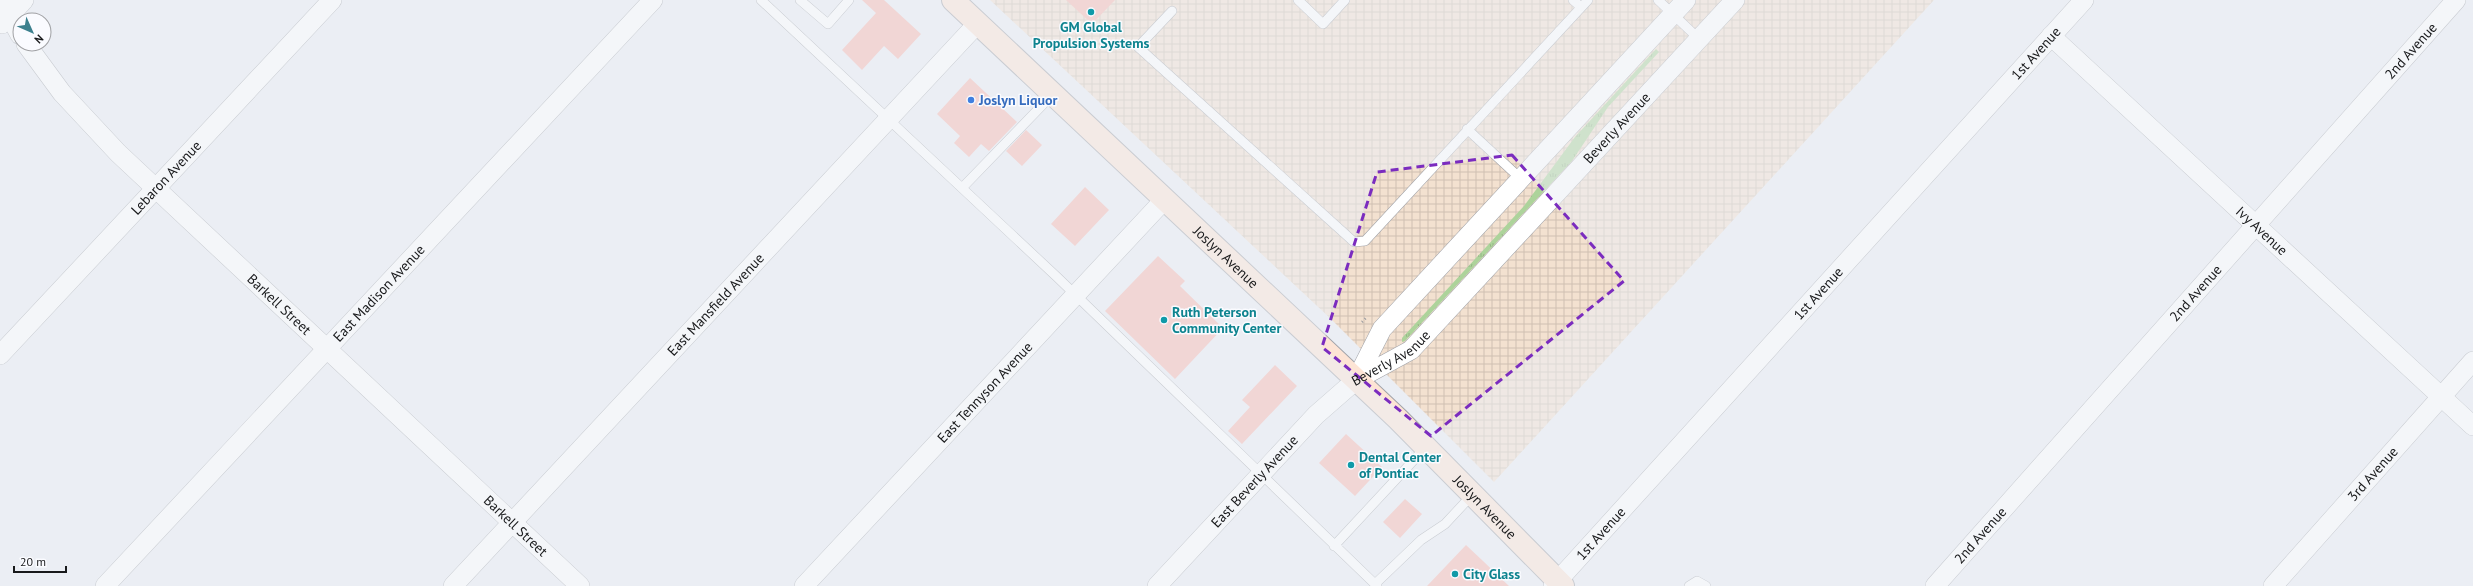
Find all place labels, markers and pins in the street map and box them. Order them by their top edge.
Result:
marker: GM Global Propulsion Systems [1086,7,1096,17]
place label: GM Global Propulsion Systems [1033,18,1149,52]
place label: Joslyn Liquor [978,91,1058,109]
marker: Joslyn Liquor [966,95,976,105]
place label: Ruth Peterson Community Center [1172,303,1281,337]
marker: Ruth Peterson Community Center [1159,315,1169,325]
place label: Dental Center of Pontiac [1359,448,1441,482]
marker: Dental Center of Pontiac [1346,460,1356,470]
place label: City Glass [1463,565,1520,583]
marker: City Glass [1450,569,1460,579]

